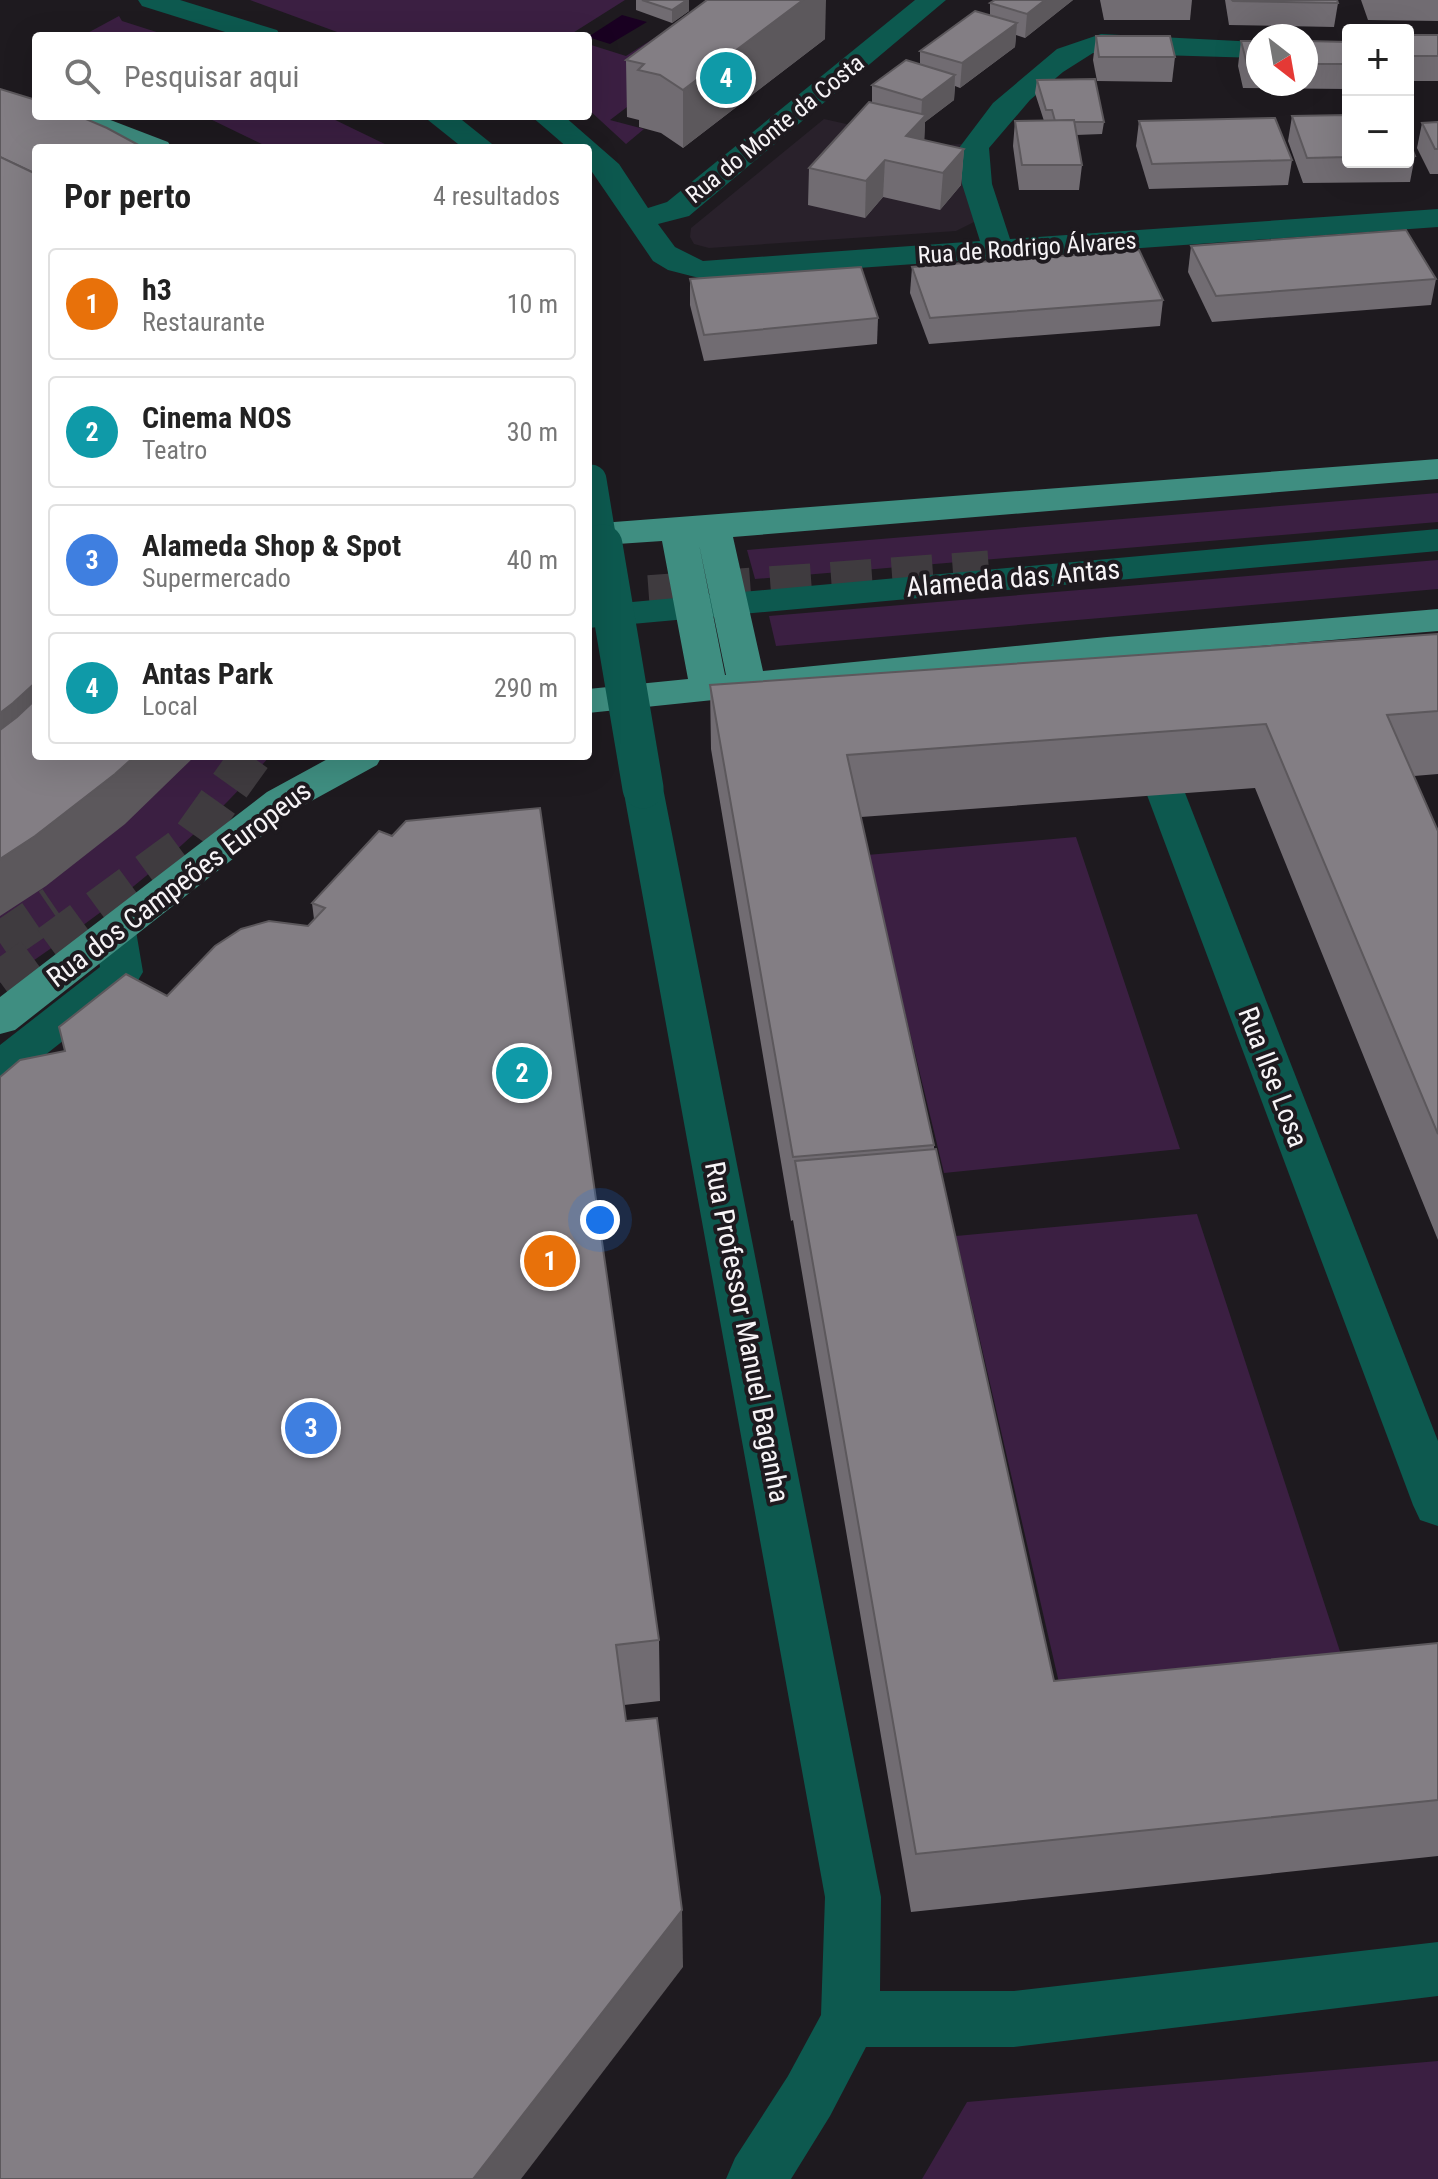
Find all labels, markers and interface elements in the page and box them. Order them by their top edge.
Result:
north arrow [1246,24,1318,96]
map controls [1342,24,1414,168]
button: + [1342,24,1414,96]
search box [32,32,592,120]
pin: 4 [700,48,752,108]
street label: Rua do Monte da Costa [680,49,870,209]
icon: search [60,54,104,98]
text: Pesquisar aqui [124,59,299,94]
button: − [1342,96,1414,168]
text: Por perto [64,176,191,216]
text: 4 resultados [433,181,560,211]
street label: Rua de Rodrigo Álvares [917,226,1137,270]
text: h3 [142,272,172,307]
text: 1 [85,289,99,319]
text: 10 m [507,289,558,319]
text: Restaurante [142,307,265,337]
text: Cinema NOS [142,400,292,435]
text: 2 [85,417,99,447]
text: 30 m [507,417,558,447]
text: Teatro [142,435,207,465]
text: Alameda Shop & Spot [142,528,401,563]
text: 3 [85,545,99,575]
text: 40 m [507,545,558,575]
street label: Alameda das Antas [905,552,1121,604]
text: Supermercado [142,563,291,593]
text: Antas Park [142,656,273,691]
text: 4 [85,673,99,703]
text: 290 m [494,673,558,703]
text: Local [142,691,198,721]
street label: Rua dos Campeões Europeus [41,774,317,994]
street label: Rua Ilse Losa [1231,1002,1315,1152]
pin: 2 [496,1043,548,1103]
street label: Rua Professor Manuel Baganha [698,1159,796,1505]
your location [580,1200,620,1240]
pin: 1 [524,1231,576,1291]
pin: 3 [285,1398,337,1458]

